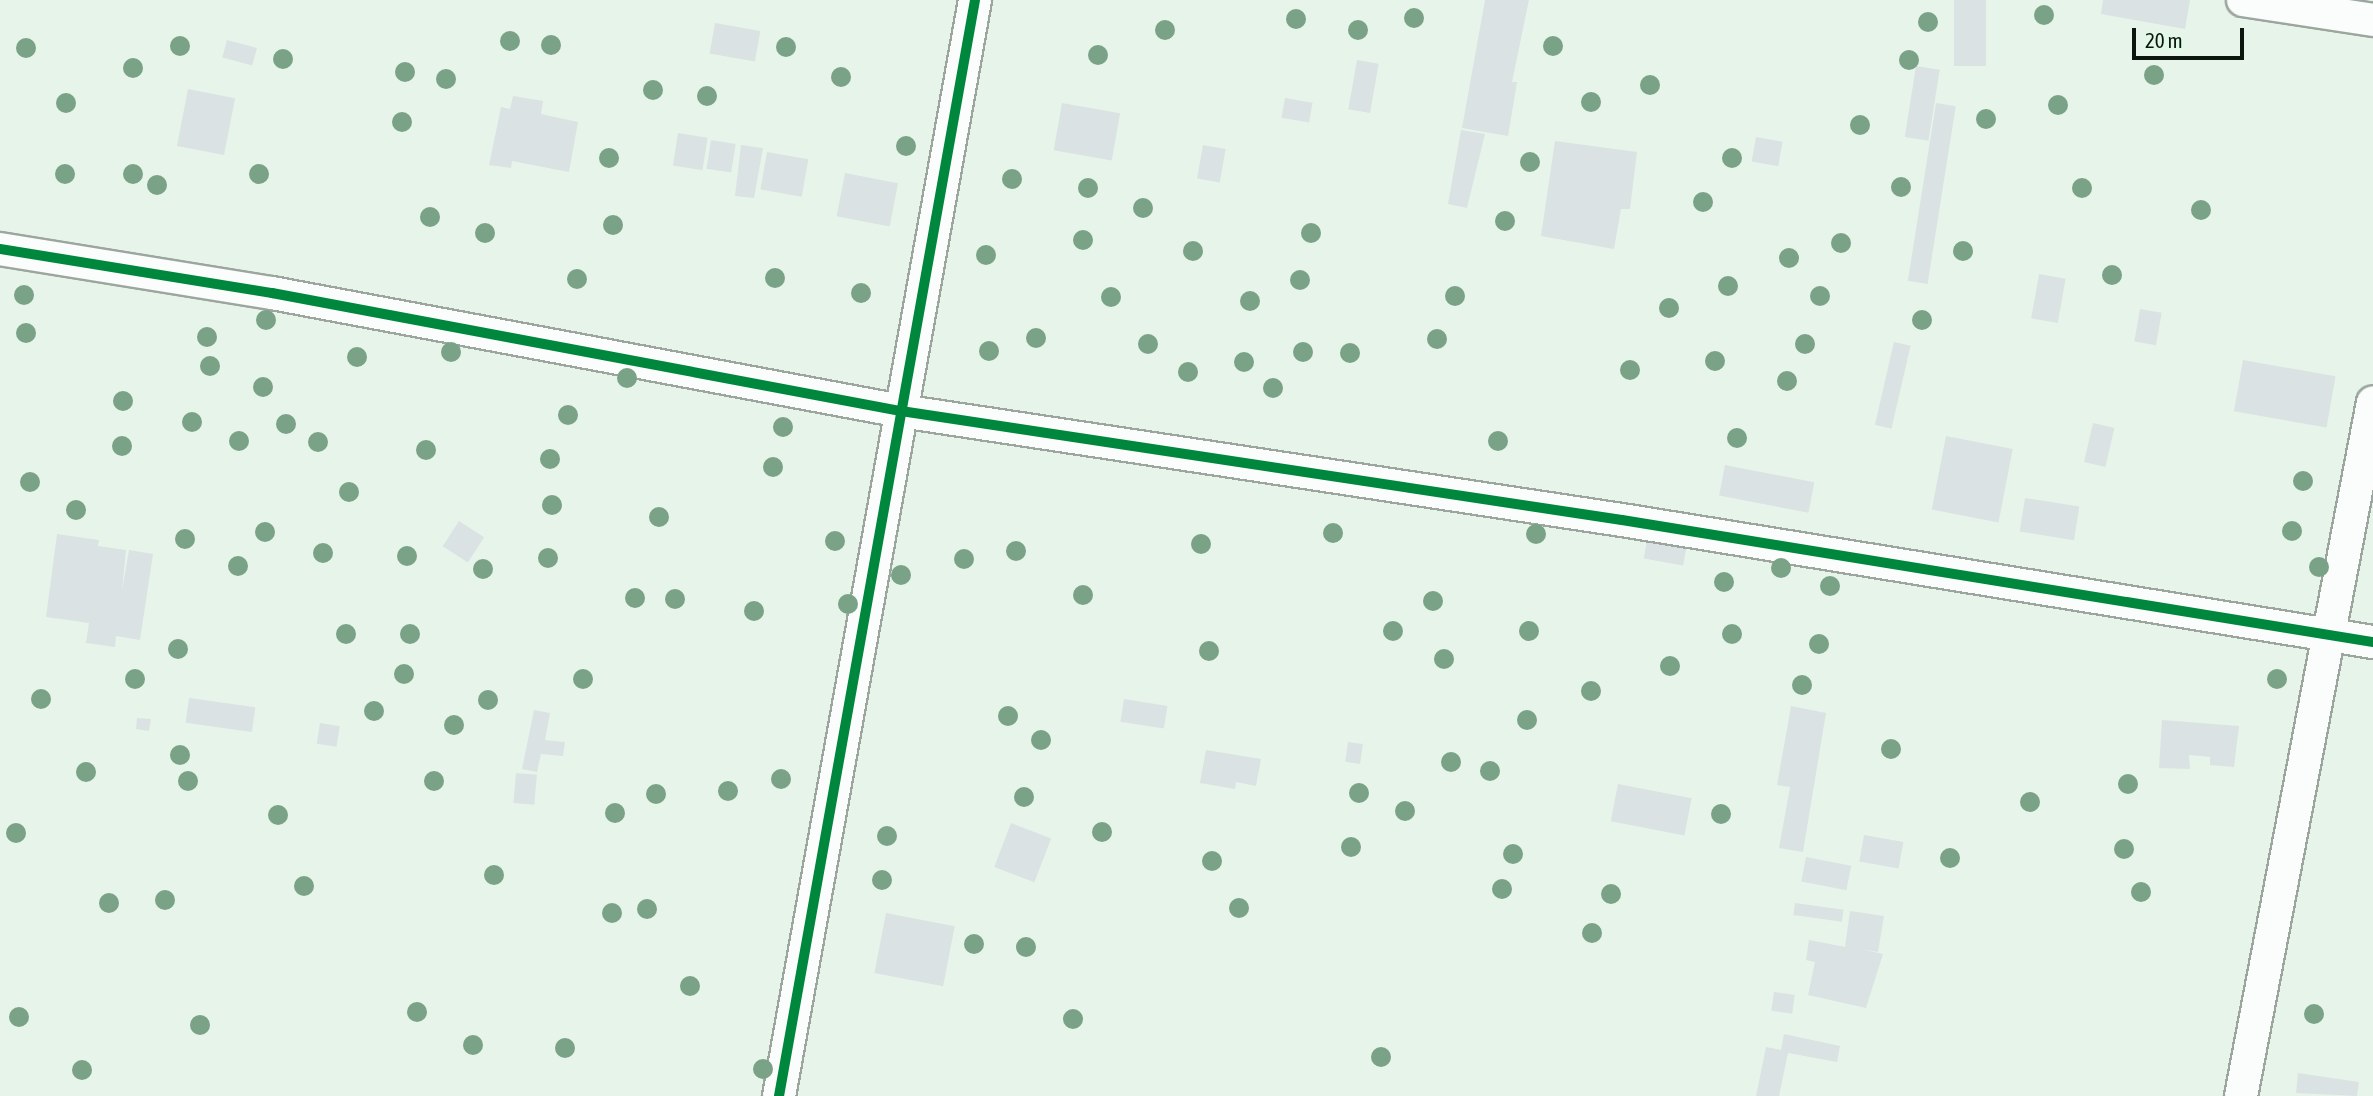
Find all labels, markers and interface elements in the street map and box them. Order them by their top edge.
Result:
scale bar [2135,14,2247,58]
text: 20 m [2145,28,2183,52]

